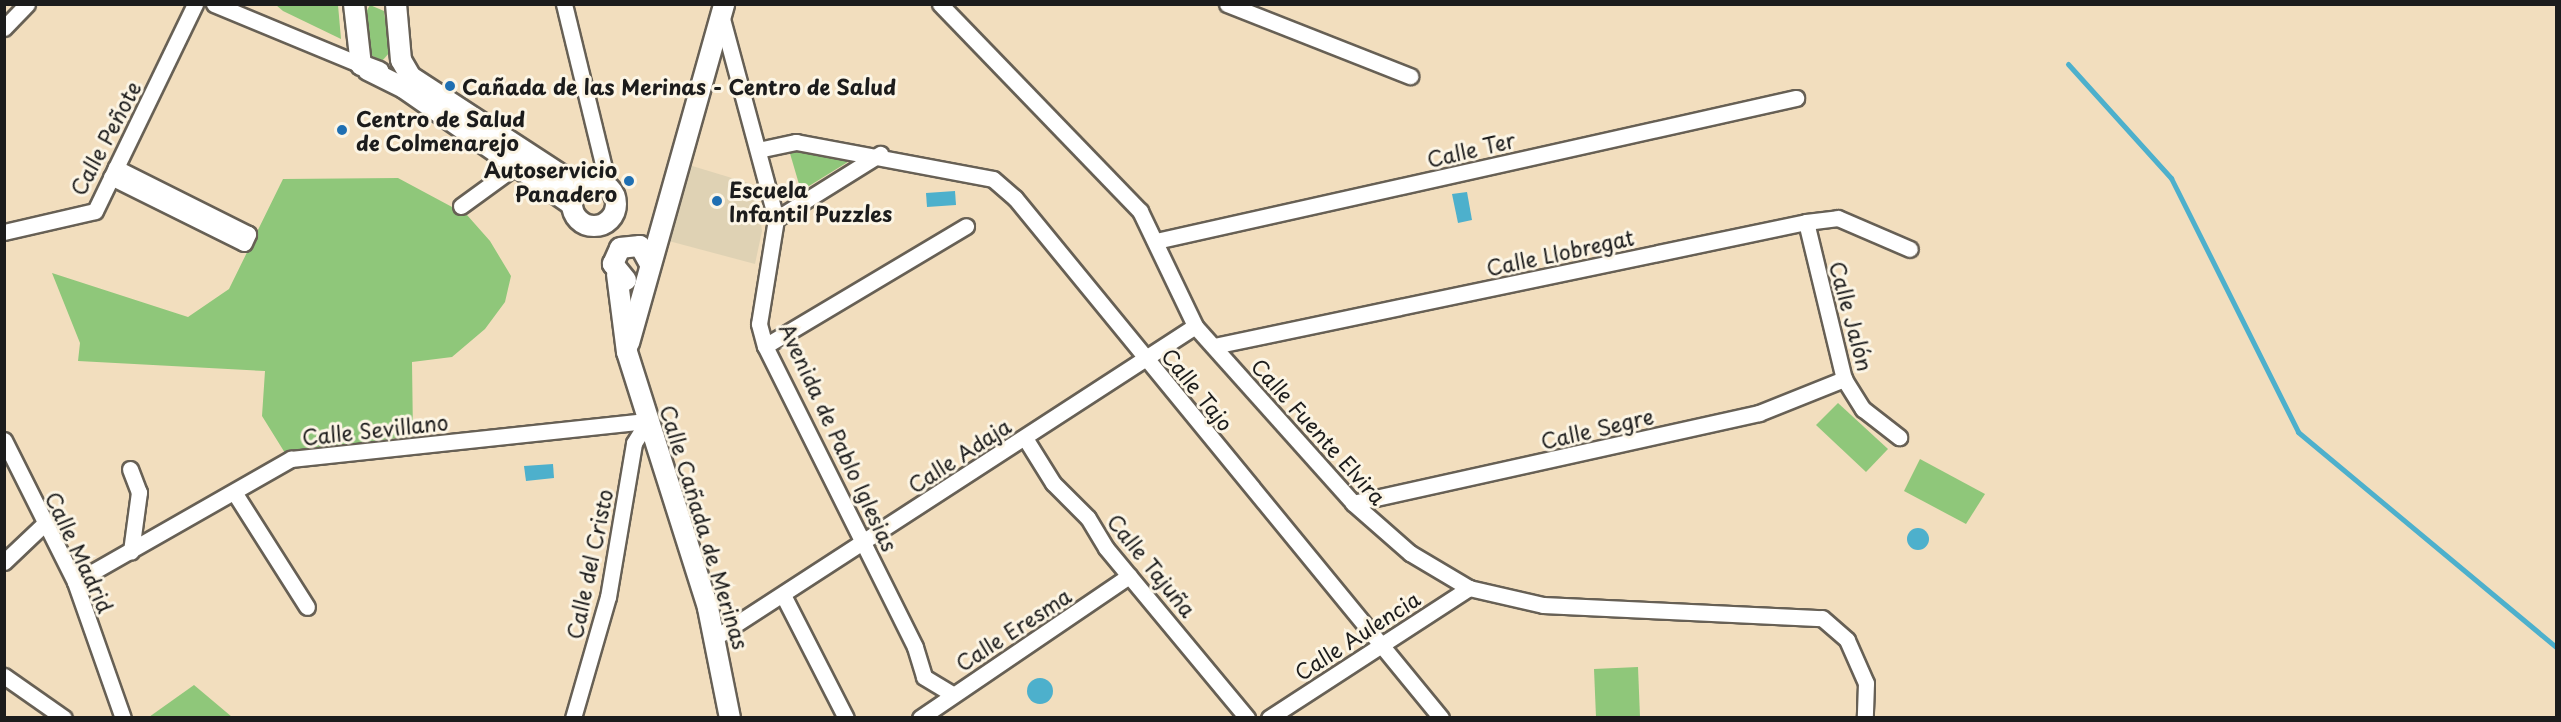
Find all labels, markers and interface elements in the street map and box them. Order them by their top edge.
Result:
place label: Cañada de las Merinas - Centro de Salud [462,73,900,99]
street label: Calle Peñote [64,76,146,200]
marker: Cañada de las Merinas - Centro de Salud [443,79,457,93]
place label: Centro de Salud de Colmenarejo [356,105,527,155]
marker: Centro de Salud de Colmenarejo [333,121,351,139]
street label: Calle Ter [1424,127,1518,171]
place label: Autoservicio Panadero [484,156,617,206]
marker: Autoservicio Panadero [622,174,636,188]
place label: Escuela Infantil Puzzles [729,176,893,226]
marker: Escuela Infantil Puzzles [710,194,724,208]
street label: Calle Llobregat [1484,224,1636,280]
street label: Calle Jalón [1825,258,1879,374]
street label: Avenida de Pablo Iglesias [775,319,903,555]
street label: Calle Tajo [1157,342,1239,436]
street label: Calle Fuente Elvira [1246,352,1392,510]
street label: Calle Cañada de Merinas [656,402,754,652]
street label: Calle Segre [1538,403,1656,453]
street label: Calle Sevillano [301,409,449,449]
street label: Calle Adaja [903,412,1015,498]
street label: Calle del Cristo [561,486,617,642]
street label: Calle Madrid [41,488,119,616]
street label: Calle Tajuña [1103,508,1201,622]
street label: Calle Eresma [950,582,1076,676]
street label: Calle Aulencia [1289,585,1425,685]

